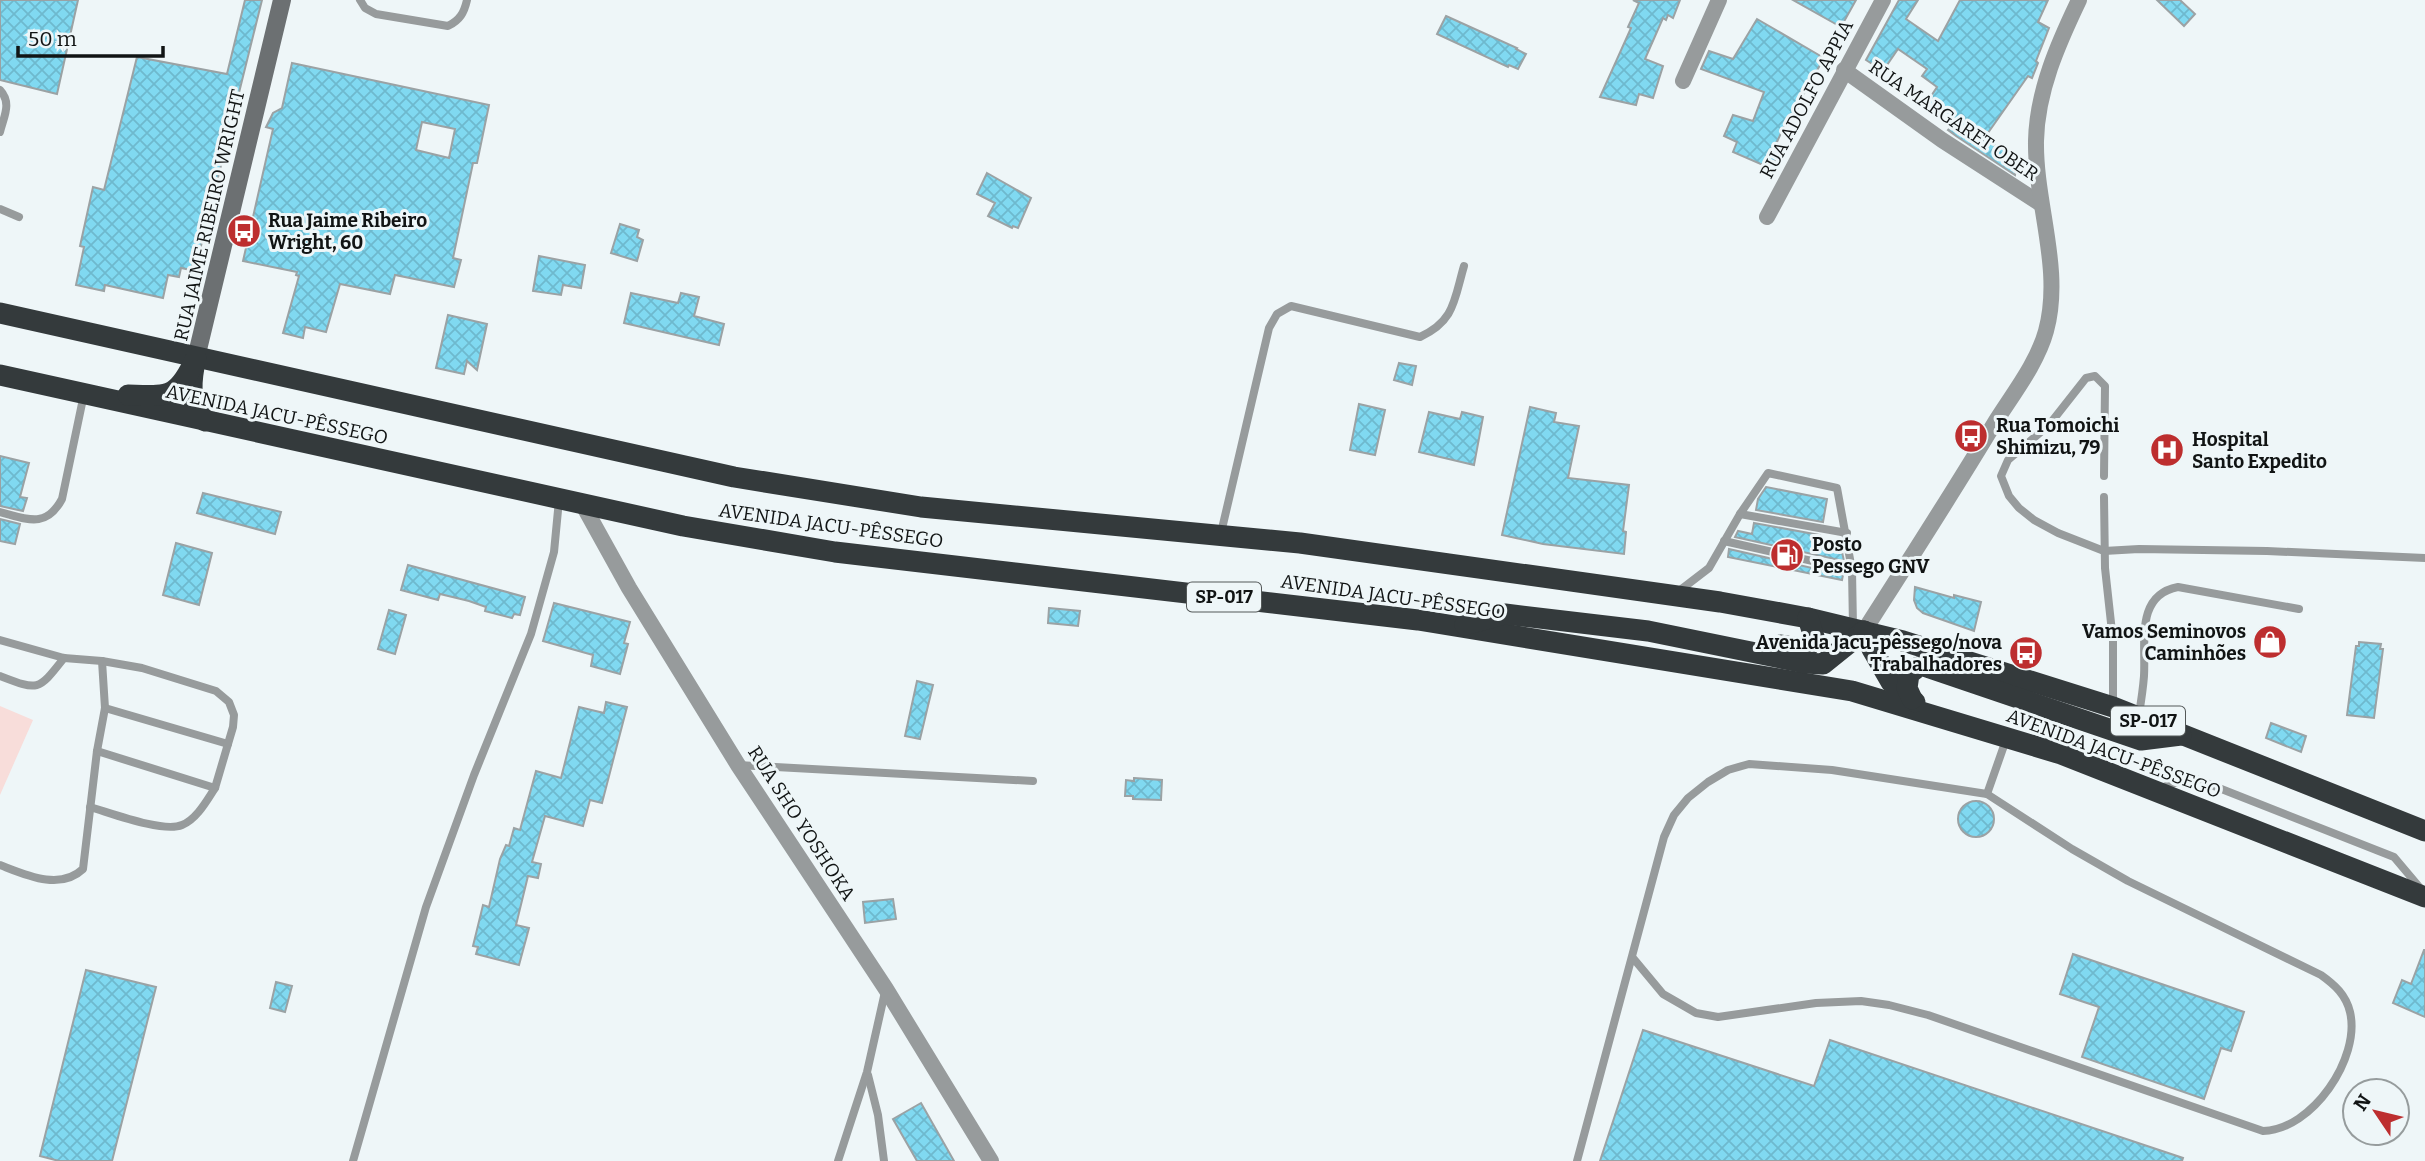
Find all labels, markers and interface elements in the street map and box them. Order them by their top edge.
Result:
scale bar [18,14,163,58]
street label: RUA ADOLFO APPIA [1755,16,1858,182]
text: 50 m [28,26,77,52]
street label: RUA MARGARET OBER [1865,55,2043,186]
street label: RUA JAIME RIBEIRO WRIGHT [169,87,250,343]
place label: Rua Jaime Ribeiro Wright, 60 [268,209,427,254]
bus stop icon: Rua Jaime Ribeiro Wright, 60 [225,212,263,250]
street label: AVENIDA JACU-PÊSSEGO [164,380,390,449]
place label: Rua Tomoichi Shimizu, 79 [1996,414,2119,459]
bus stop icon: Rua Tomoichi Shimizu, 79 [1952,417,1990,455]
place label: Hospital Santo Expedito [2192,428,2327,473]
hospital icon: Hospital Santo Expedito [2148,431,2186,469]
street label: AVENIDA JACU-PÊSSEGO [717,498,945,553]
place label: Posto Pessego GNV [1812,533,1930,578]
fuel station icon: Posto Pessego GNV [1768,536,1806,574]
street label: AVENIDA JACU-PÊSSEGO [1279,569,1507,624]
road number: SP-017 [1187,582,1261,612]
place label: Vamos Seminovos Caminhões [2082,620,2246,665]
shop icon: Vamos Seminovos Caminhões [2251,623,2289,661]
place label: Avenida Jacu-pêssego/nova Trabalhadores [1756,631,2002,676]
bus stop icon: Avenida Jacu-pêssego/nova Trabalhadores [2007,634,2045,672]
street label: AVENIDA JACU-PÊSSEGO [2003,704,2224,803]
road number: SP-017 [2111,706,2185,736]
street label: RUA SHO YOSHOKA [743,742,860,905]
north arrow [2341,1077,2411,1147]
text: N [2349,1090,2376,1115]

